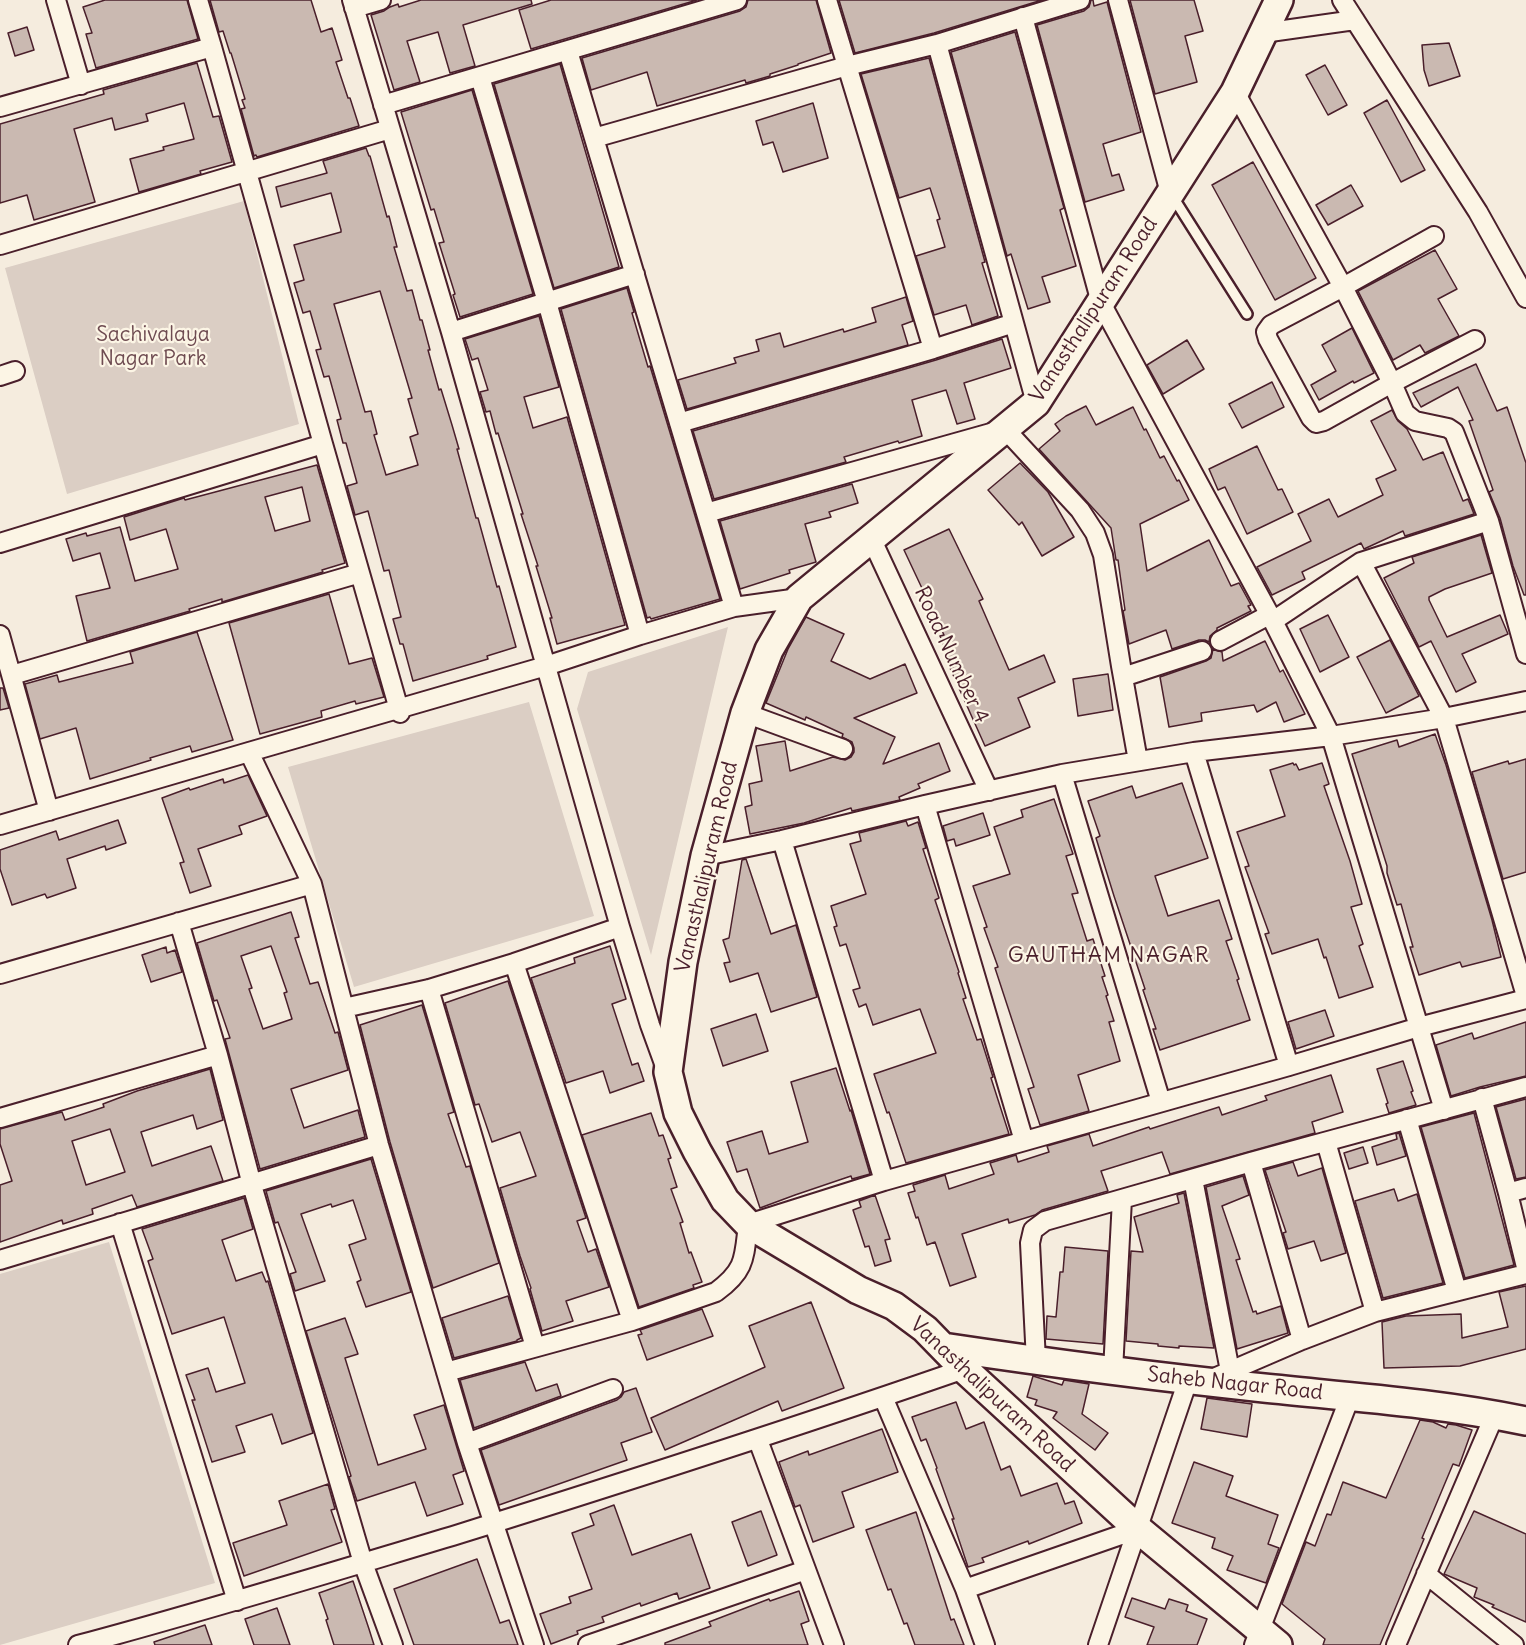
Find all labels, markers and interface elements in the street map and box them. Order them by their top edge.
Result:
street label: Vanasthalipuram Road [1025,213,1163,407]
park label: Sachivalaya Nagar Park [96,322,210,372]
street label: Road Number 4 [908,583,994,727]
street label: Vanasthalipuram Road [670,759,744,975]
district label: GAUTHAM NAGAR [1008,943,1210,969]
street label: Vanasthalipuram Road [905,1312,1079,1478]
street label: Saheb Nagar Road [1146,1362,1324,1406]

